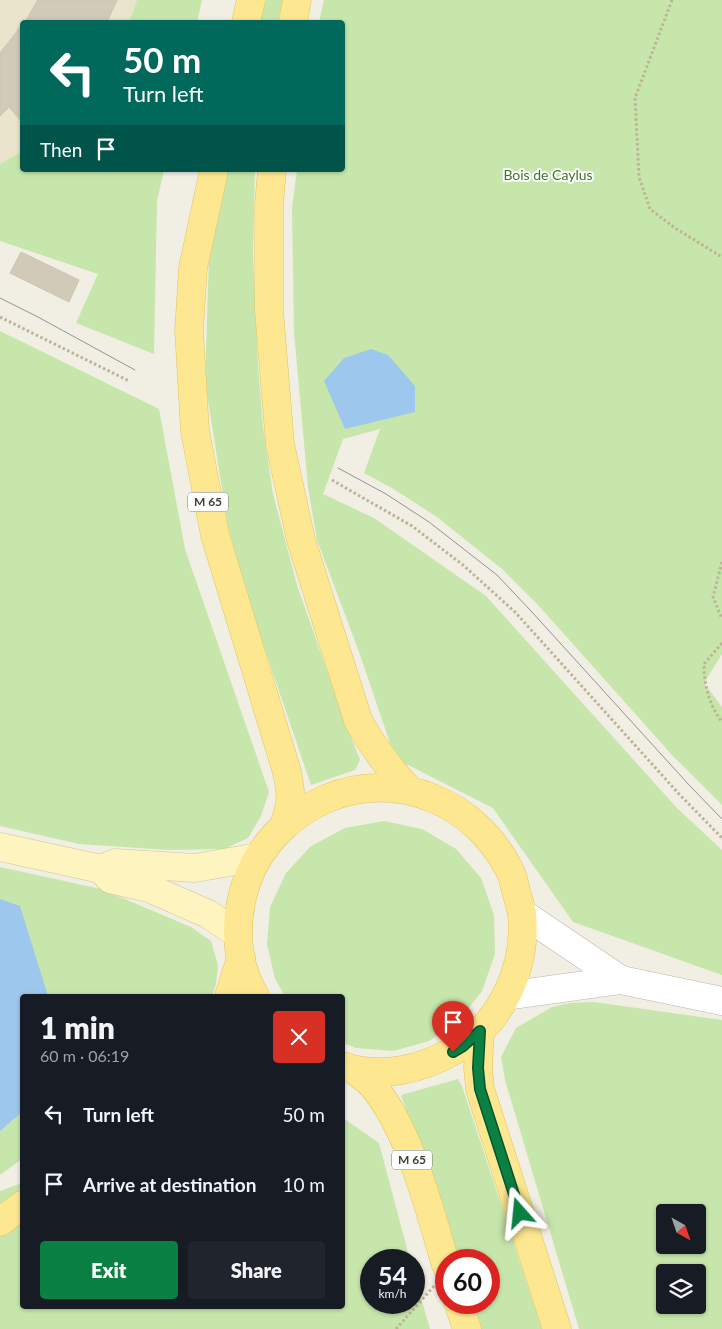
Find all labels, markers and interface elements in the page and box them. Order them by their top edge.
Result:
text: 50 m [123,38,201,80]
icon: left [40,40,105,105]
text: Turn left [123,80,204,107]
icon: arrive [92,135,120,163]
text: Then [40,138,82,161]
park label: Bois de Caylus [503,166,593,183]
road number: M 65 [188,492,228,512]
pin [432,1001,474,1052]
icon: arrive [439,1008,467,1036]
text: 1 min [40,1009,115,1045]
button: close [273,1011,325,1063]
text: 60 m · 06:19 [40,1046,129,1065]
icon: left [40,1100,68,1128]
text: Turn left [83,1103,154,1126]
text: 50 m [282,1103,325,1126]
road number: M 65 [392,1150,432,1170]
icon: arrive [40,1170,68,1198]
text: Arrive at destination [83,1173,256,1196]
text: 10 m [282,1173,325,1196]
position arrow [493,1186,545,1238]
north arrow [656,1204,706,1254]
map controls [656,1204,706,1314]
button: Exit [40,1241,178,1299]
button: Share [188,1241,325,1299]
speed limit sign: 60 [435,1249,500,1314]
text: 54 [378,1260,407,1290]
button: layers [656,1264,706,1314]
text: km/h [378,1286,407,1301]

